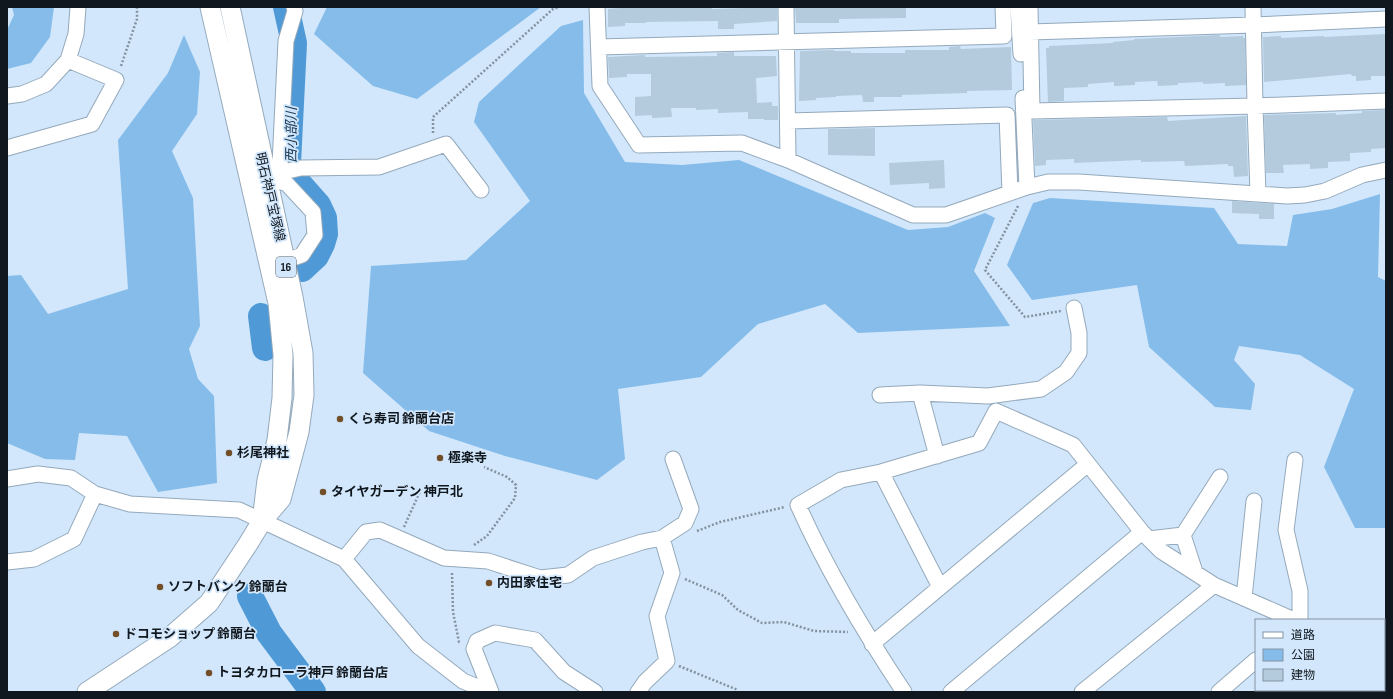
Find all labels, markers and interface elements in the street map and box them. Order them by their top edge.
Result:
water label: 西小部川 [283,105,300,163]
street label: 明石神戸宝塚線 [252,151,288,243]
road number: 16 [276,257,296,277]
place label: くら寿司 鈴蘭台店 [348,411,454,427]
marker: くら寿司 鈴蘭台店 [335,414,345,424]
place label: 杉尾神社 [237,445,289,461]
marker: 杉尾神社 [224,448,234,458]
place label: 極楽寺 [448,450,487,466]
marker: 極楽寺 [435,453,445,463]
place label: タイヤガーデン 神戸北 [331,484,463,500]
marker: タイヤガーデン 神戸北 [318,487,328,497]
place label: 内田家住宅 [497,575,562,591]
marker: 内田家住宅 [484,578,494,588]
place label: ソフトバンク 鈴蘭台 [168,579,288,595]
marker: ソフトバンク 鈴蘭台 [155,582,165,592]
legend [1255,619,1385,691]
place label: ドコモショップ 鈴蘭台 [124,626,256,642]
text: 道路 [1291,628,1315,643]
marker: ドコモショップ 鈴蘭台 [111,629,121,639]
text: 公園 [1291,648,1315,663]
place label: トヨタカローラ神戸 鈴蘭台店 [217,665,388,681]
marker: トヨタカローラ神戸 鈴蘭台店 [204,668,214,678]
text: 建物 [1291,668,1315,683]

